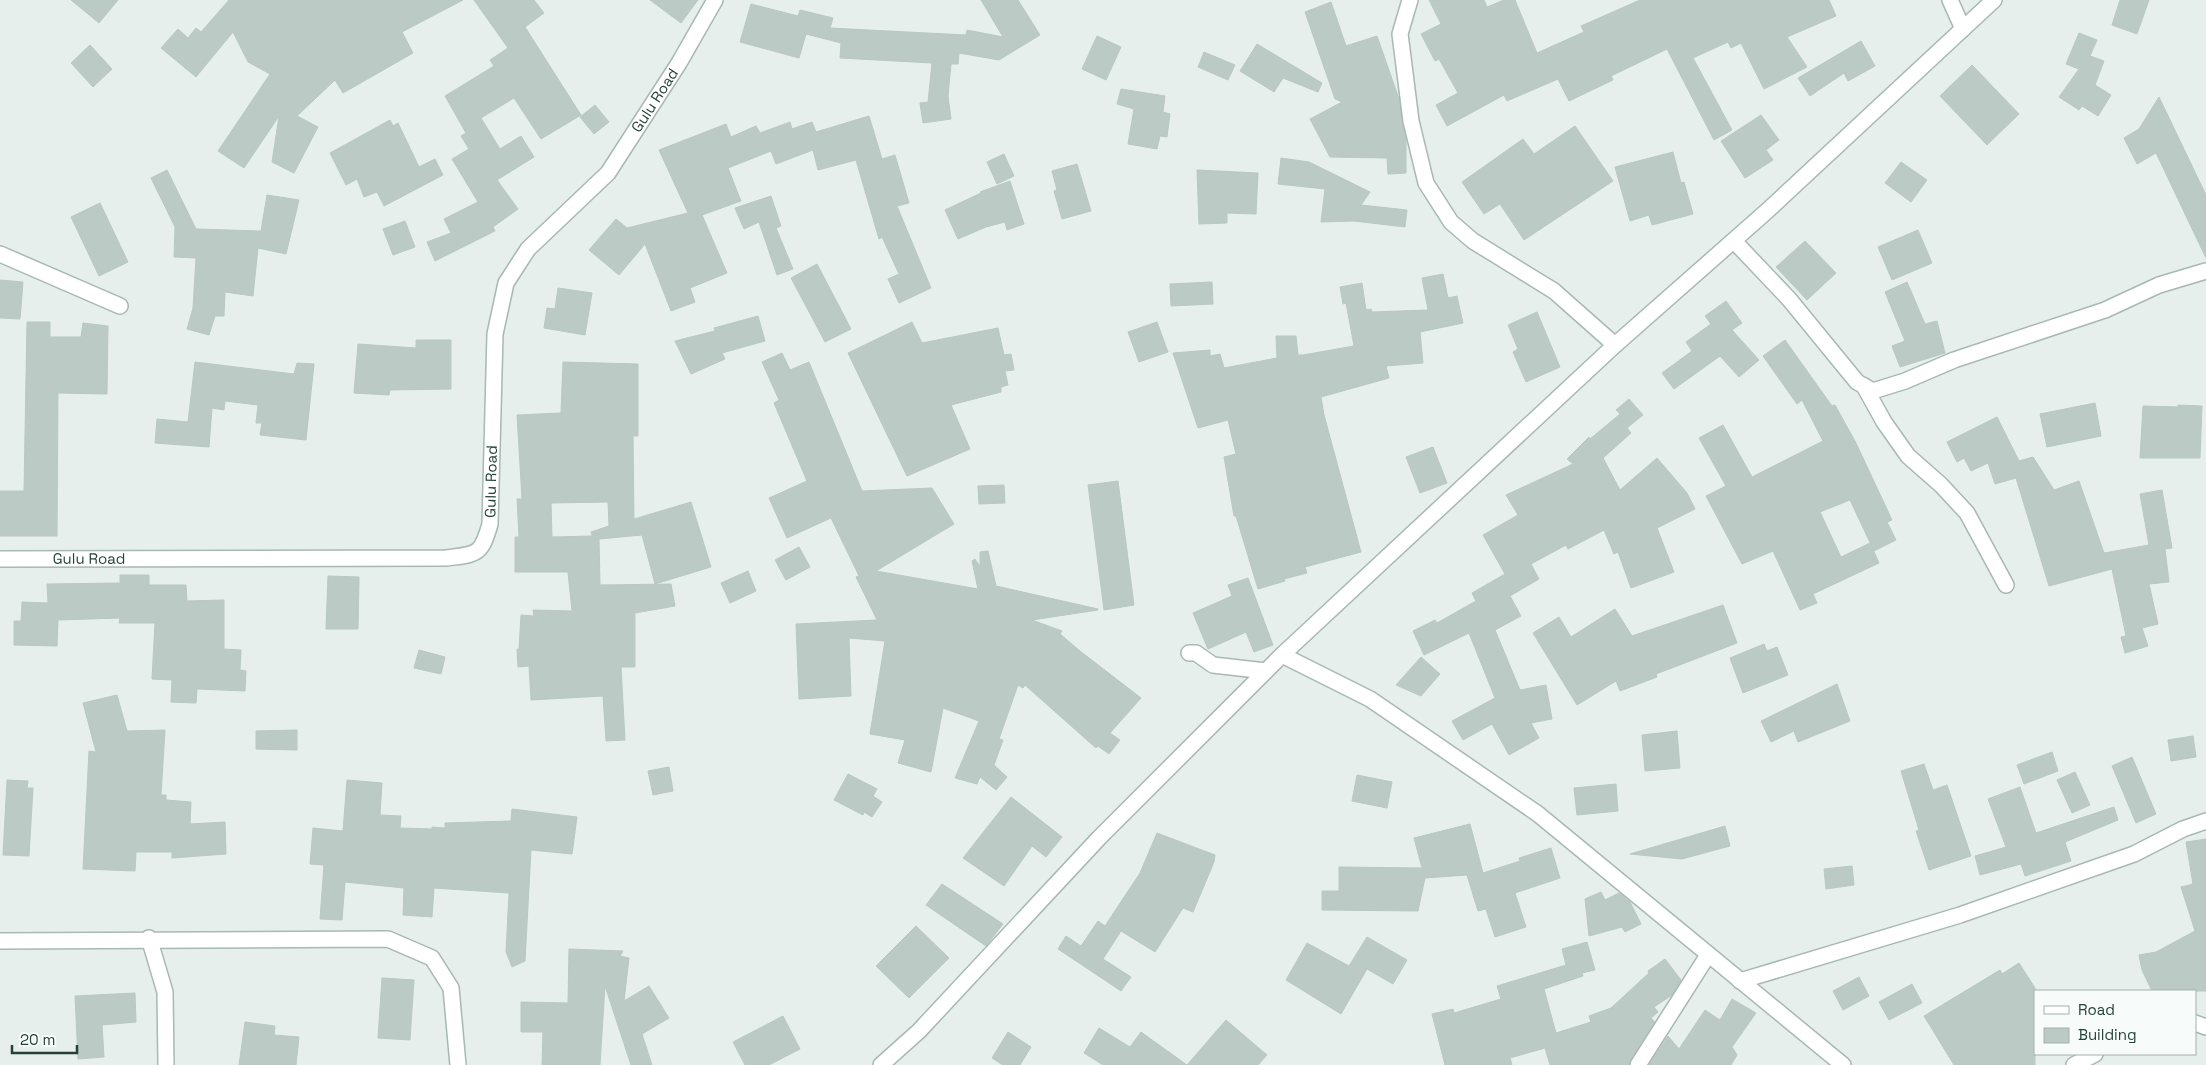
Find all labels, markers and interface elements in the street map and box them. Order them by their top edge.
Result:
street label: Gulu Road [627,64,682,136]
street label: Gulu Road [480,445,501,518]
street label: Gulu Road [53,549,125,568]
legend [2034,990,2196,1055]
text: Road [2078,1000,2115,1019]
scale bar [12,1022,78,1054]
text: Building [2078,1025,2137,1044]
text: 20 m [20,1030,55,1049]

